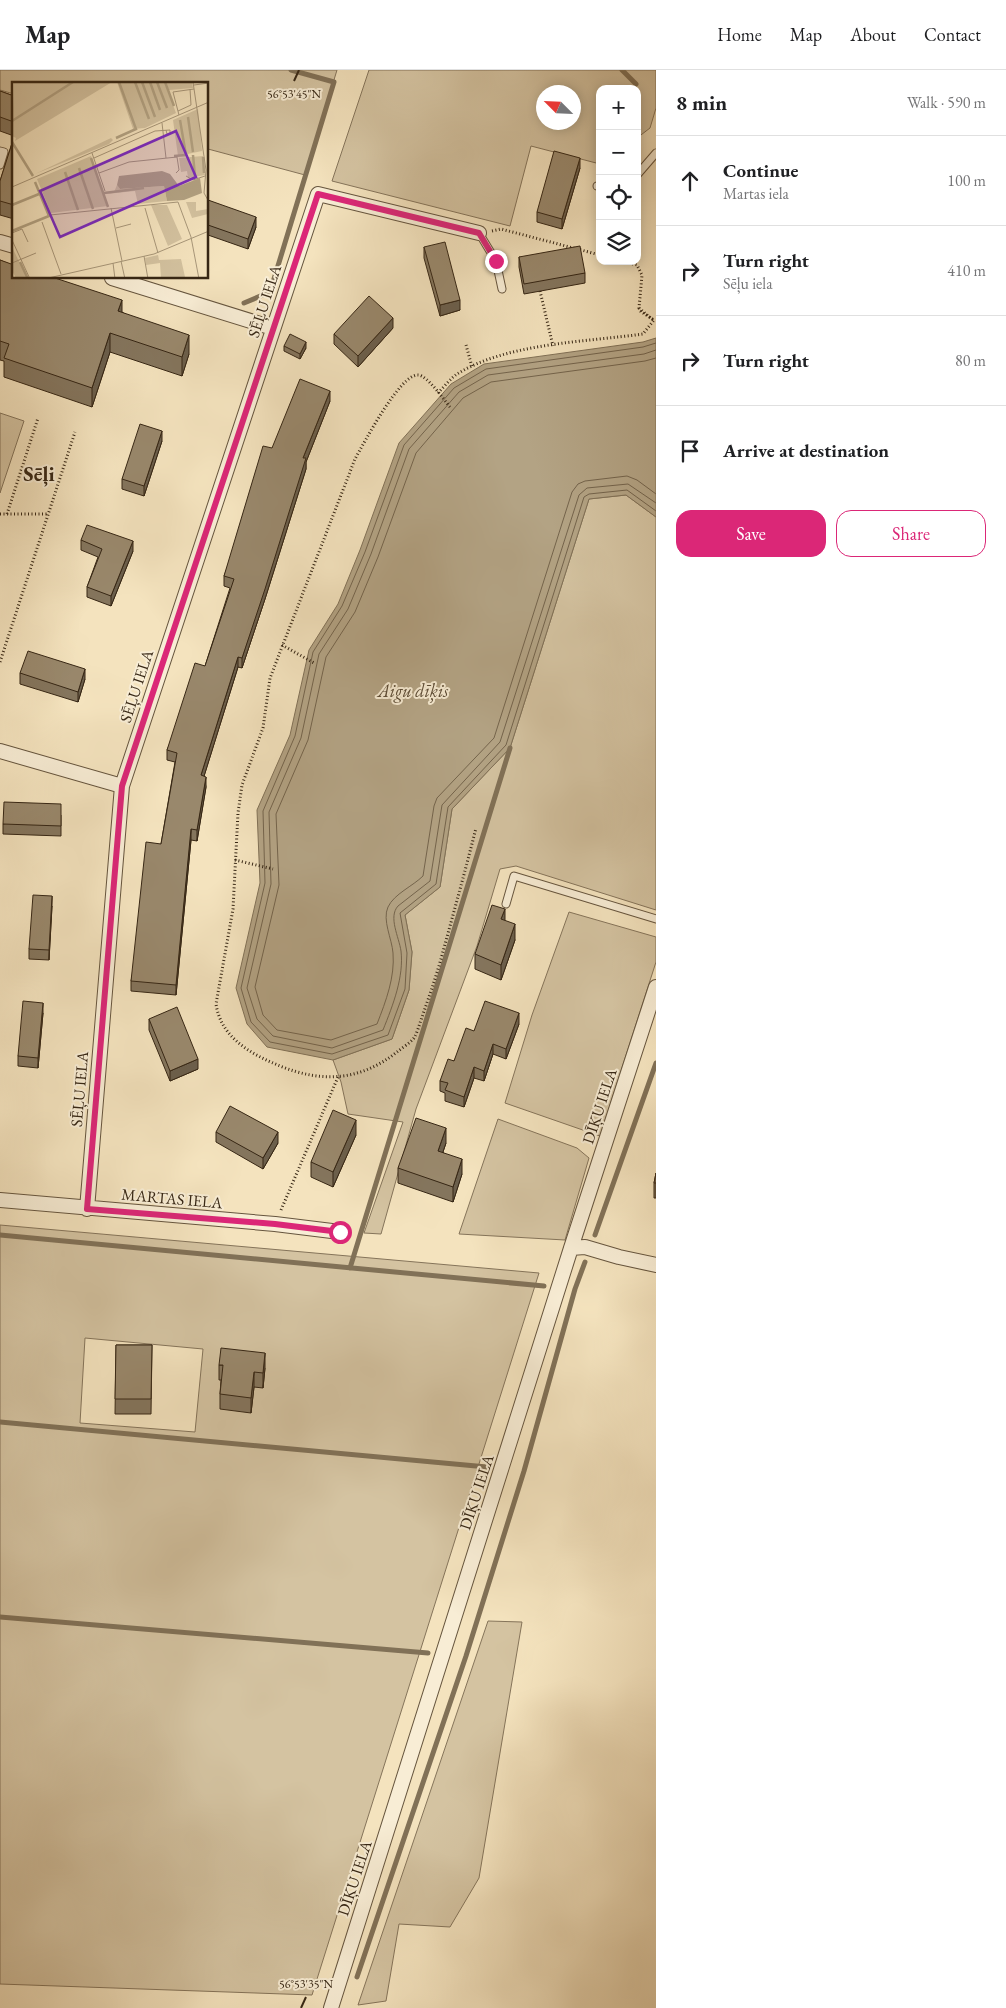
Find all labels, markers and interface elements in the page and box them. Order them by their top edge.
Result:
text: Map [25,19,70,50]
text: Home [717,23,762,46]
text: Map [790,23,822,46]
text: About [850,23,896,46]
text: Contact [924,23,981,46]
inset map [12,82,209,279]
north arrow [536,85,581,130]
map controls [596,85,641,265]
button: + [596,85,641,130]
text: 56°53'45"N [267,86,321,102]
text: 8 min [676,89,727,116]
text: Walk · 590 m [907,92,986,113]
button: − [596,130,641,175]
text: Continue [723,158,798,183]
icon: ahead [676,167,704,195]
text: 100 m [947,170,986,191]
button: locate [596,175,641,220]
text: Martas iela [723,183,789,204]
button: layers [596,220,641,265]
text: Turn right [723,248,809,273]
route end [485,250,508,273]
icon: right [676,257,704,285]
text: 410 m [947,260,986,281]
street label: SĒĻU IELA [243,261,286,340]
text: Sēļu iela [723,273,773,294]
icon: right [676,347,704,375]
text: Turn right [723,348,809,373]
text: 80 m [955,350,986,371]
icon: arrive [676,437,704,465]
text: Arrive at destination [723,438,889,463]
district label: Sēļi [23,460,55,487]
button: Save [676,510,826,557]
button: Share [836,510,986,557]
street label: SĒĻU IELA [115,646,158,725]
water label: Aigu dīķis [376,679,449,703]
street label: SĒĻU IELA [66,1050,93,1128]
street label: DĪĶU IELA [577,1065,622,1147]
street label: MARTAS IELA [121,1184,224,1213]
route start [329,1221,352,1244]
street label: DĪĶU IELA [454,1451,499,1533]
street label: DĪĶU IELA [332,1837,377,1919]
text: 56°53'35"N [279,1976,333,1992]

